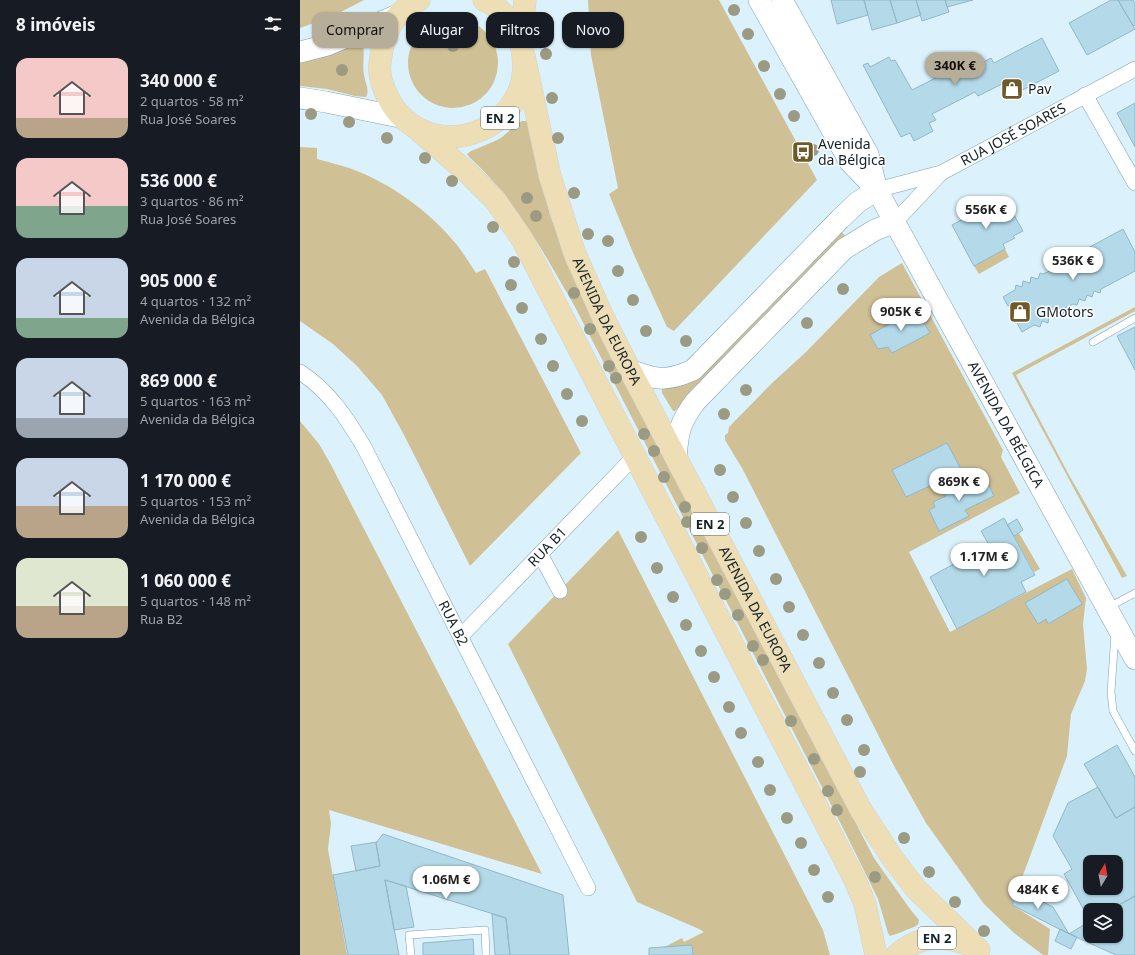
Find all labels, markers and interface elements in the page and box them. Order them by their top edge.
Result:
chip: Comprar [312,12,398,48]
chip: Alugar [406,12,478,48]
chip: Filtros [486,12,554,48]
chip: Novo [562,12,624,48]
text: 8 imóveis [16,13,96,36]
icon: filters [262,13,284,35]
pin: 340K € [922,52,988,86]
text: 340K € [934,56,976,74]
text: 340 000 € [140,69,217,92]
icon: home [48,74,96,122]
shop icon: Pav [999,76,1025,102]
place label: Pav [1028,79,1052,98]
text: 2 quartos · 58 m² [140,92,244,110]
street label: RUA JOSÉ SOARES [957,98,1069,170]
road number: EN 2 [481,107,519,129]
text: Rua José Soares [140,110,236,128]
place label: Avenida da Bélgica [818,134,886,169]
bus stop icon: Avenida da Bélgica [790,139,816,165]
text: 536 000 € [140,169,217,192]
icon: home [48,174,96,222]
text: 3 quartos · 86 m² [140,192,244,210]
pin: 556K € [953,196,1019,230]
text: 556K € [965,200,1007,218]
text: Rua José Soares [140,210,236,228]
pin: 536K € [1040,247,1106,281]
text: 536K € [1052,251,1094,269]
street label: AVENIDA DA EUROPA [569,254,646,388]
text: 905 000 € [140,269,217,292]
icon: home [48,274,96,322]
text: 4 quartos · 132 m² [140,292,251,310]
pin: 905K € [868,298,934,332]
shop icon: GMotors [1007,299,1033,325]
text: 905K € [880,302,922,320]
place label: GMotors [1036,302,1094,321]
text: Avenida da Bélgica [140,310,255,328]
street label: AVENIDA DA BÉLGICA [964,357,1049,491]
text: 869 000 € [140,369,217,392]
icon: home [48,374,96,422]
text: 5 quartos · 163 m² [140,392,251,410]
text: Avenida da Bélgica [140,410,255,428]
pin: 869K € [926,468,992,502]
text: 1 170 000 € [140,469,231,492]
text: 869K € [938,472,980,490]
icon: home [48,474,96,522]
text: 5 quartos · 153 m² [140,492,251,510]
text: Avenida da Bélgica [140,510,255,528]
road number: EN 2 [691,513,729,535]
street label: RUA B1 [523,522,571,571]
street label: AVENIDA DA EUROPA [715,543,797,675]
pin: 1.17M € [947,543,1021,577]
text: 1.17M € [959,547,1009,565]
text: 1 060 000 € [140,569,231,592]
icon: home [48,574,96,622]
text: 5 quartos · 148 m² [140,592,251,610]
street label: RUA B2 [434,597,473,649]
text: Rua B2 [140,610,183,628]
north arrow [1083,855,1123,895]
map controls [1083,855,1123,943]
pin: 1.06M € [409,866,483,900]
text: 1.06M € [421,870,471,888]
pin: 484K € [1005,876,1071,910]
text: 484K € [1017,880,1059,898]
button: layers [1083,903,1123,943]
road number: EN 2 [918,927,956,949]

